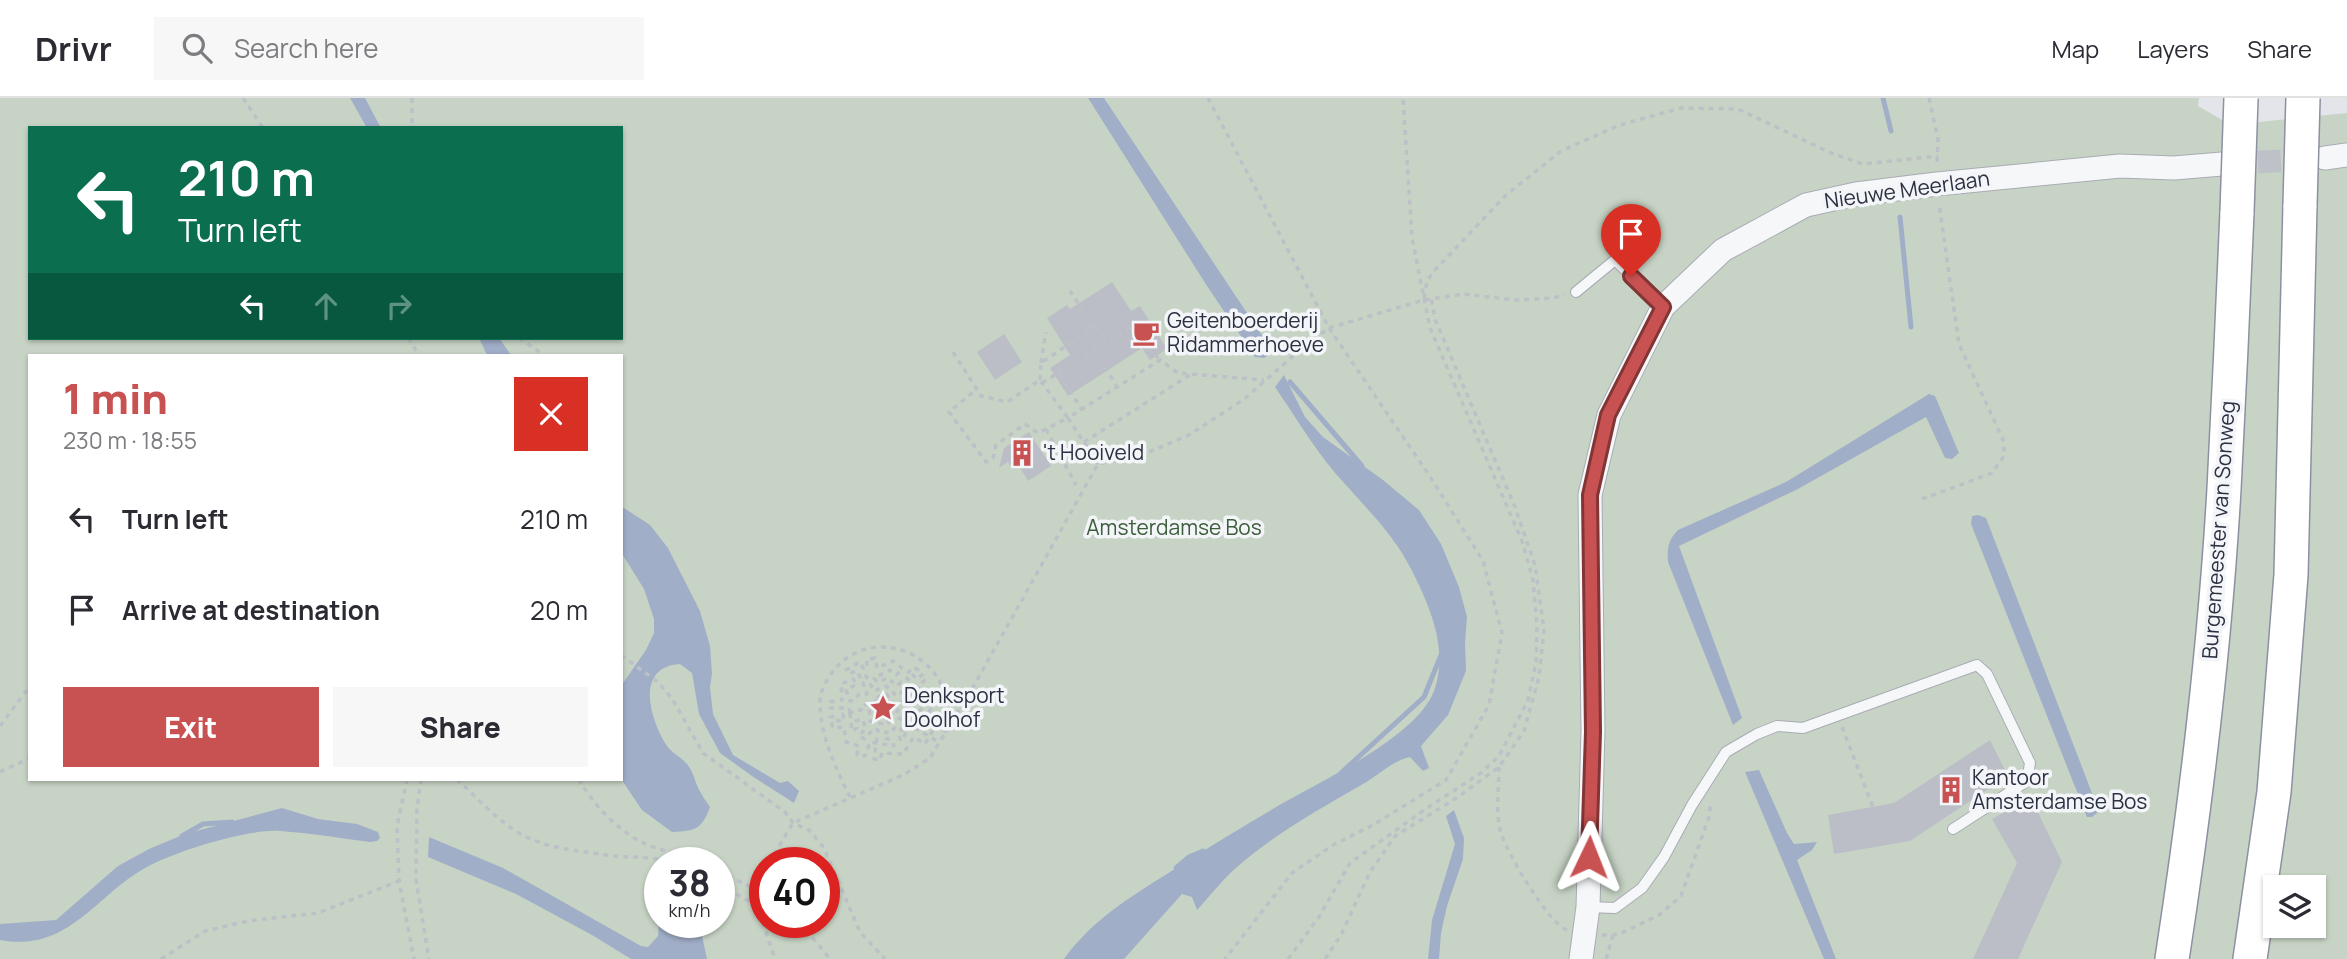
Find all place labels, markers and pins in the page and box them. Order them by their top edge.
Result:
pin [1601,204,1661,276]
place label: Geitenboerderij Ridammerhoeve [1167,306,1324,358]
cafe icon: Geitenboerderij Ridammerhoeve [1131,318,1161,348]
building icon: 't Hooiveld [1007,438,1037,468]
place label: 't Hooiveld [1043,438,1144,466]
place label: Denksport Doolhof [904,681,1005,733]
place icon: Denksport Doolhof [868,693,898,723]
place label: Kantoor Amsterdamse Bos [1972,763,2147,815]
building icon: Kantoor Amsterdamse Bos [1936,775,1966,805]

